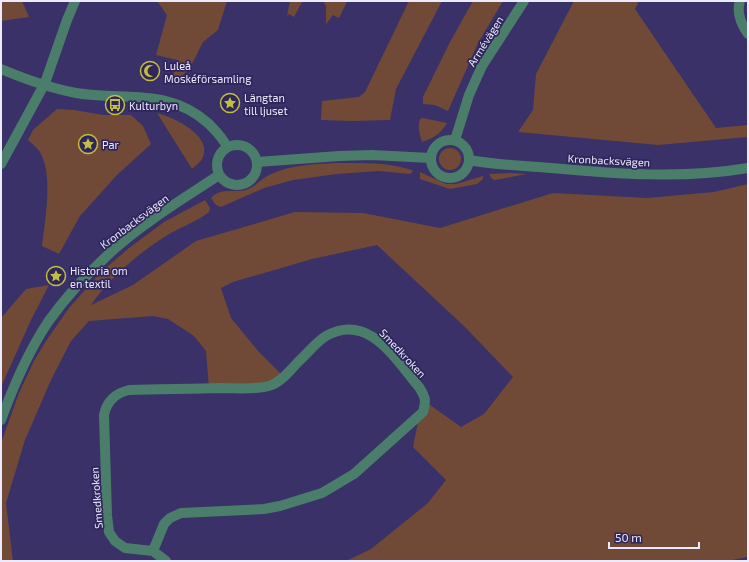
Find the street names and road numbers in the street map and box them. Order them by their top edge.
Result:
street label: Armévägen [464,13,506,69]
street label: Kronbacksvägen [567,151,651,169]
street label: Kronbacksvägen [97,191,171,251]
street label: Smedkroken [377,326,429,380]
street label: Smedkroken [87,467,105,529]

